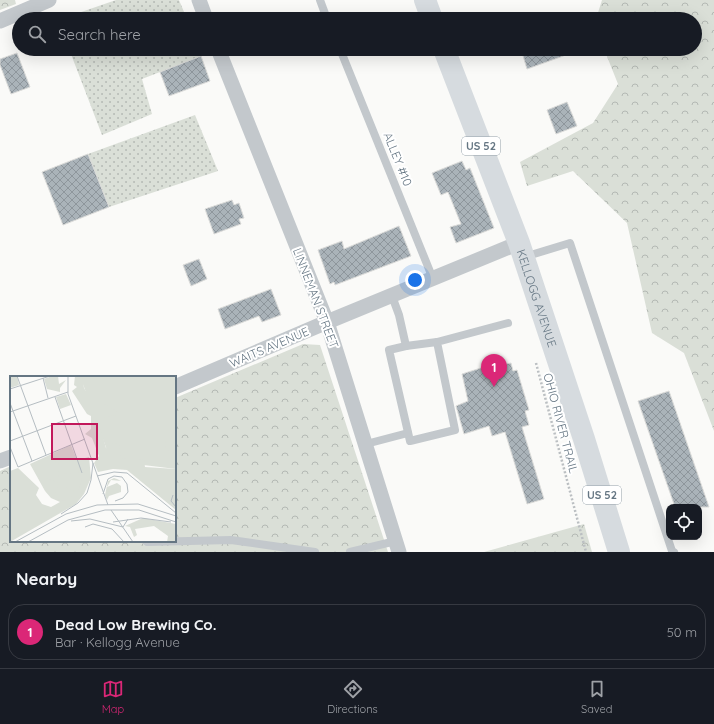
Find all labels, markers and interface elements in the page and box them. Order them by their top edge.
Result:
search box [12,12,702,56]
icon: search [26,23,48,45]
text: Search here [58,25,141,44]
street label: ALLEY #10 [380,130,416,188]
road number: US 52 [462,137,500,155]
street label: LINNEMAN STREET [290,246,342,350]
street label: KELLOGG AVENUE [514,247,561,349]
your location [405,270,425,290]
street label: WAITS AVENUE [227,323,311,370]
pin: 1 [481,354,507,387]
street label: OHIO RIVER TRAIL [540,371,582,475]
inset map [10,376,176,542]
road number: US 52 [583,486,621,504]
map controls [666,504,702,540]
button: locate [666,504,702,540]
text: Nearby [16,568,77,589]
text: Dead Low Brewing Co. [55,615,216,634]
text: 1 [27,624,33,640]
text: 50 m [667,624,697,640]
text: Bar · Kellogg Avenue [55,634,180,650]
tab: Map [102,678,124,716]
tab: Directions [327,678,378,716]
tab: Saved [581,678,612,716]

